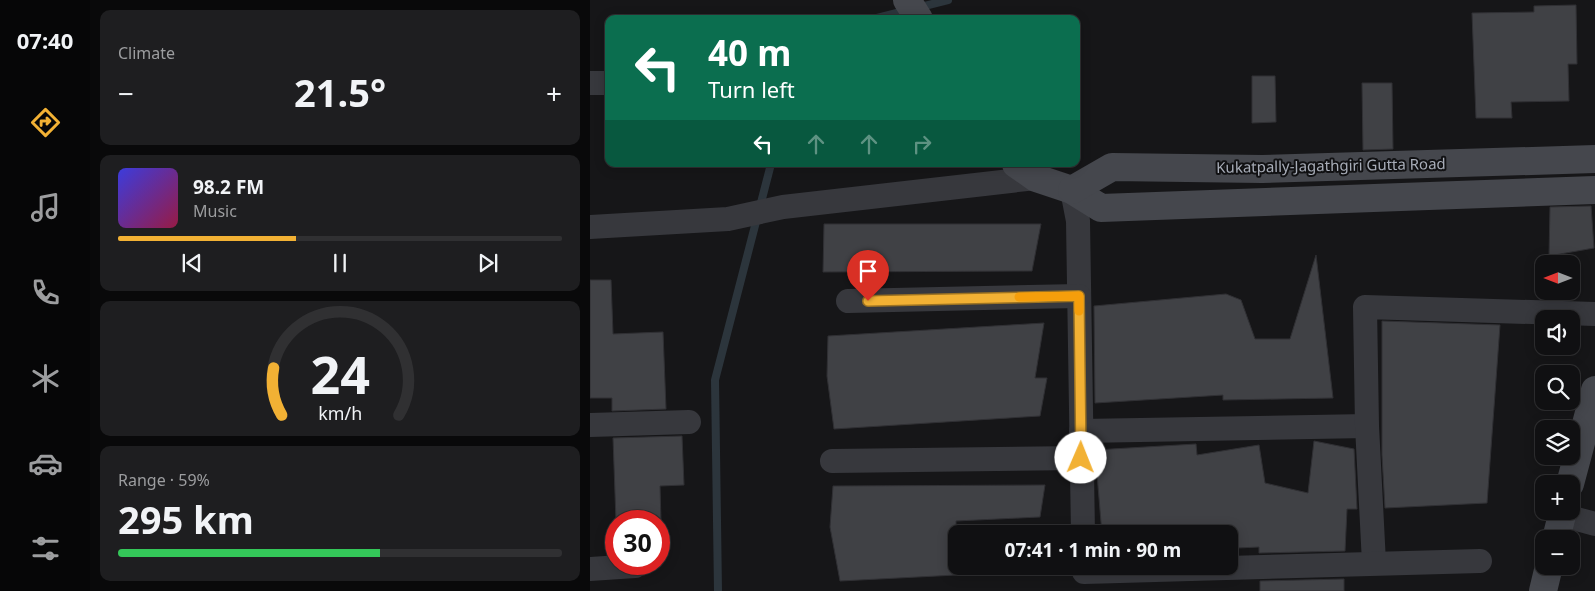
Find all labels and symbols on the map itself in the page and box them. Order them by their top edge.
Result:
street label: Kukatpally-Jagathgiri Gutta Road [1216,153,1446,177]
pin [847,250,889,301]
north arrow [1535,255,1580,300]
position arrow [1054,431,1106,483]
speed limit sign: 30 [605,510,670,575]

